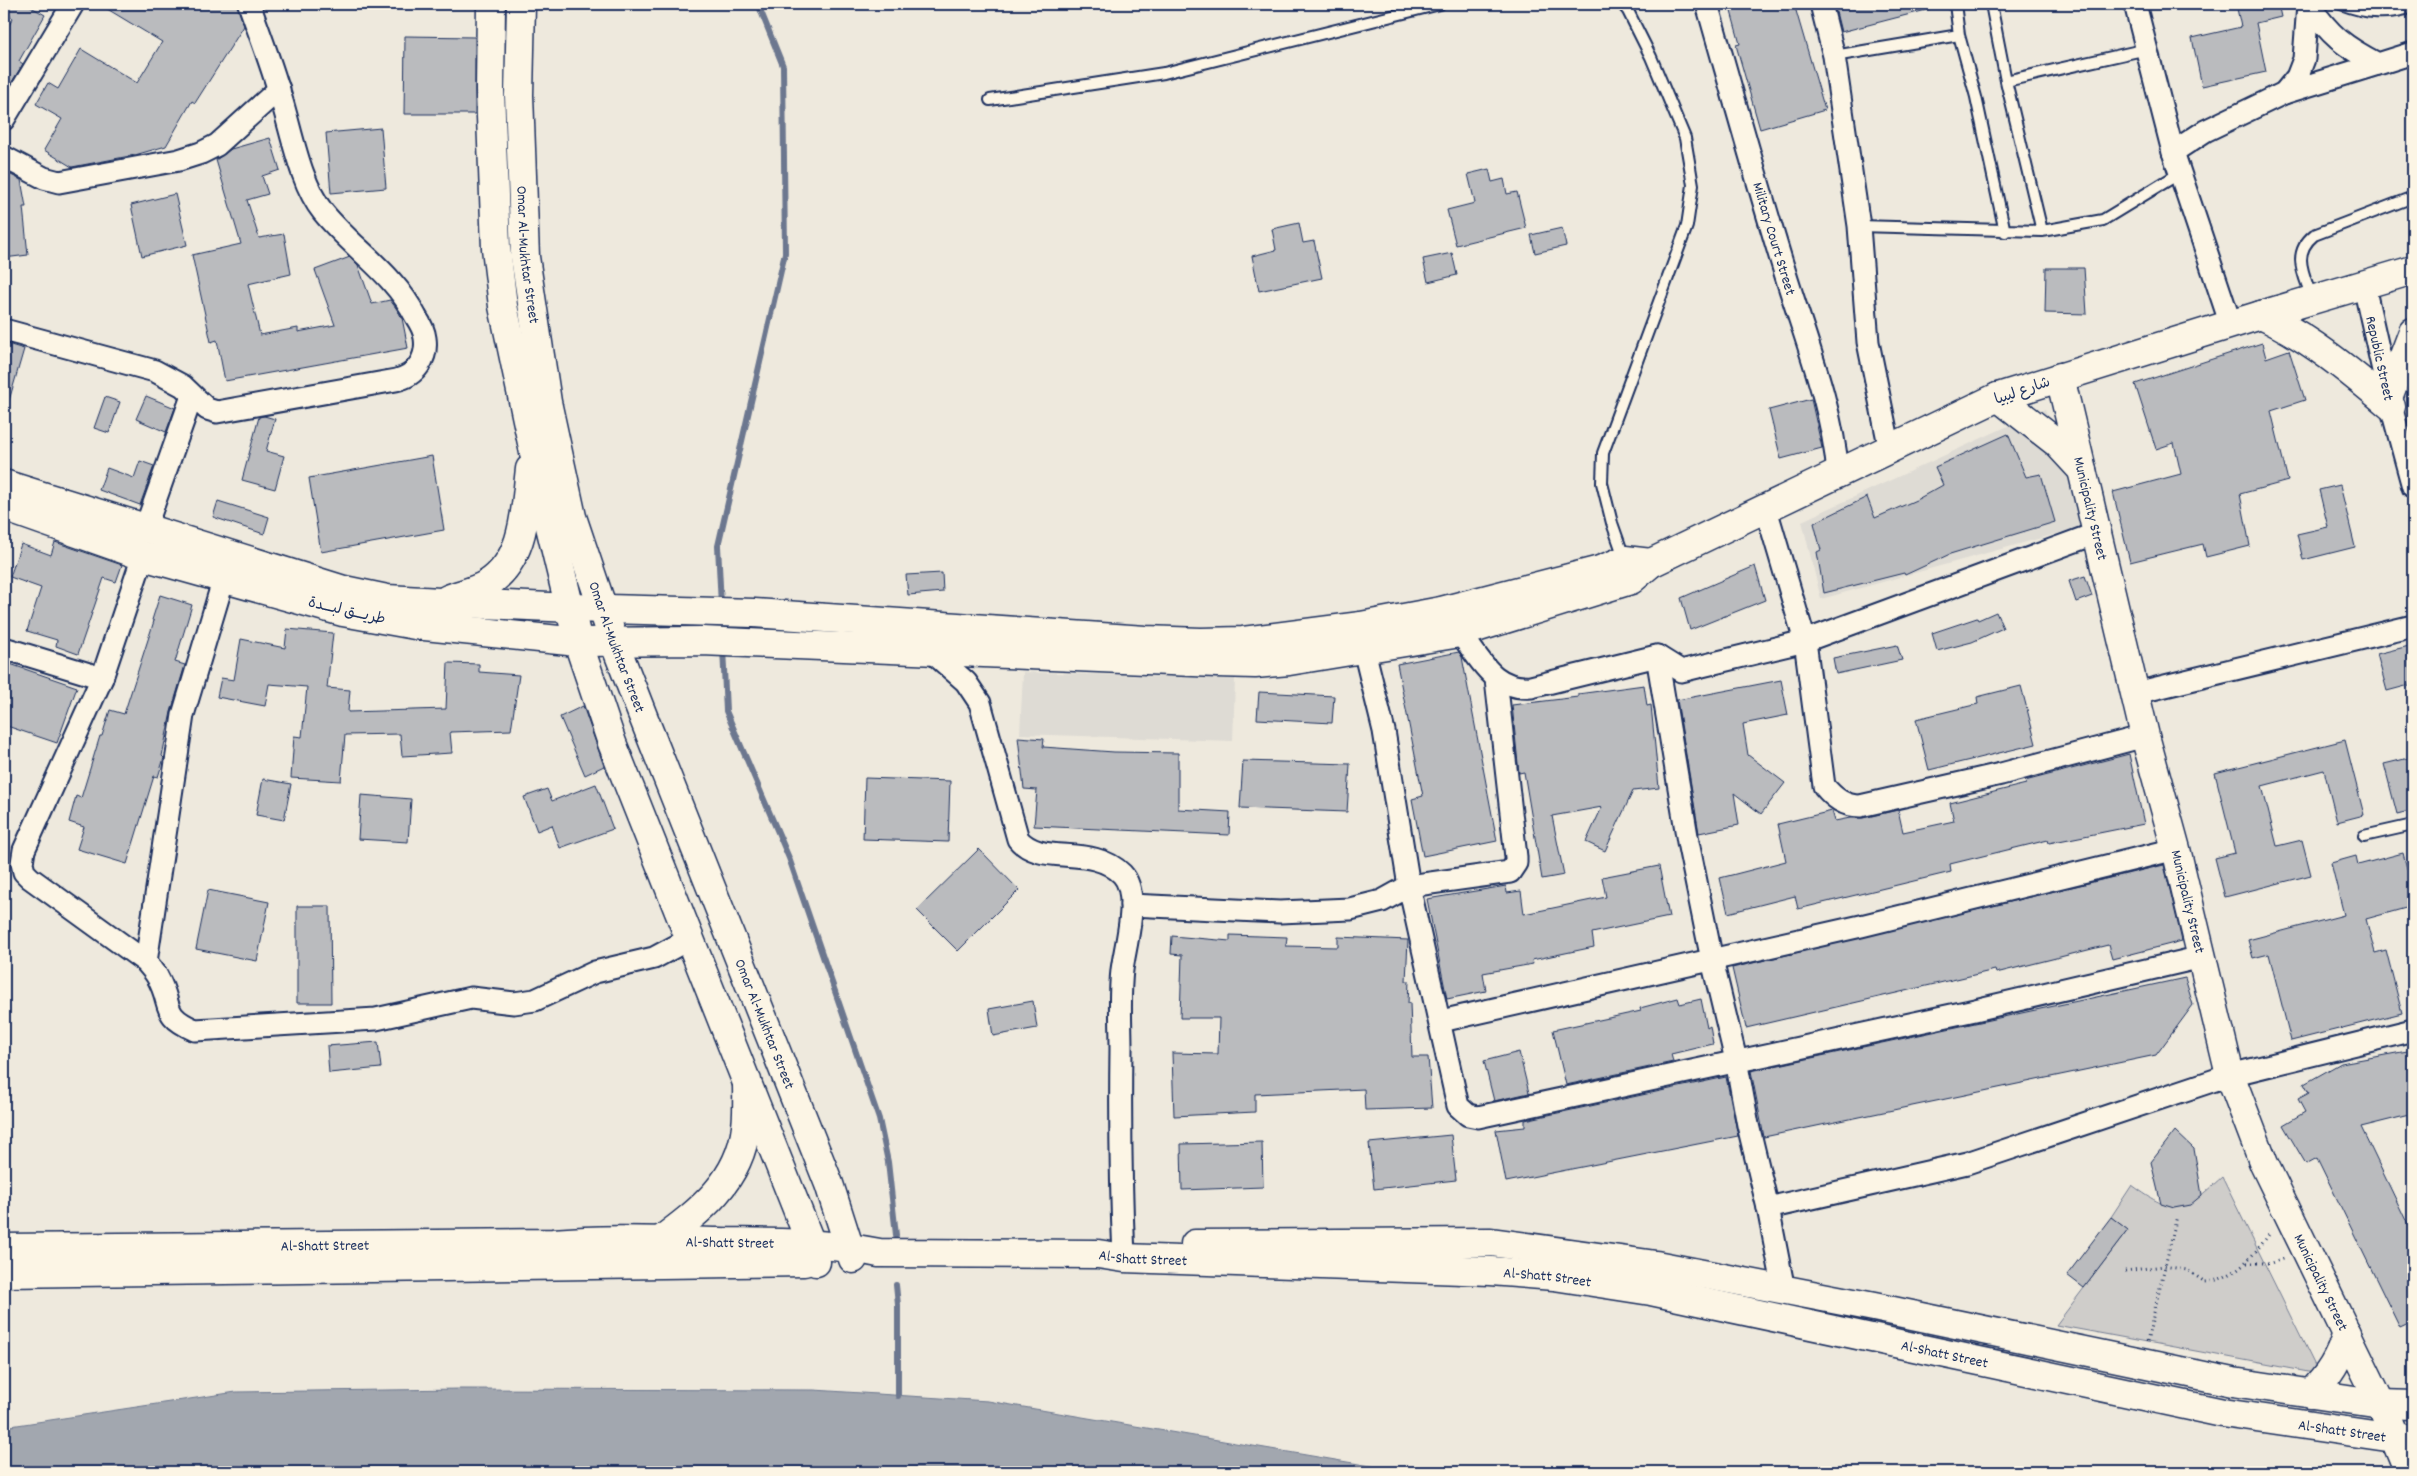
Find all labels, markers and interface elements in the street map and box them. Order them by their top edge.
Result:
street label: Military Court Street [1745,180,1801,299]
street label: Omar Al-Mukhtar Street [509,185,544,326]
street label: Republic Street [2358,314,2399,404]
street label: شارع ليبيا [1992,372,2054,412]
street label: Municipality Street [2066,455,2112,563]
street label: Omar Al-Mukhtar Street [581,579,650,717]
street label: طريـــق لبـــدة [306,592,387,632]
street label: Municipality Street [2164,848,2210,956]
street label: Omar Al-Mukhtar Street [728,956,799,1093]
street label: Municipality Street [2287,1231,2353,1336]
street label: Al-Shatt Street [685,1232,775,1256]
street label: Al-Shatt Street [281,1236,370,1258]
street label: Al-Shatt Street [1097,1245,1188,1273]
street label: Al-Shatt Street [1502,1263,1593,1295]
street label: Al-Shatt Street [1899,1336,1990,1376]
street label: Al-Shatt Street [2297,1415,2388,1450]

